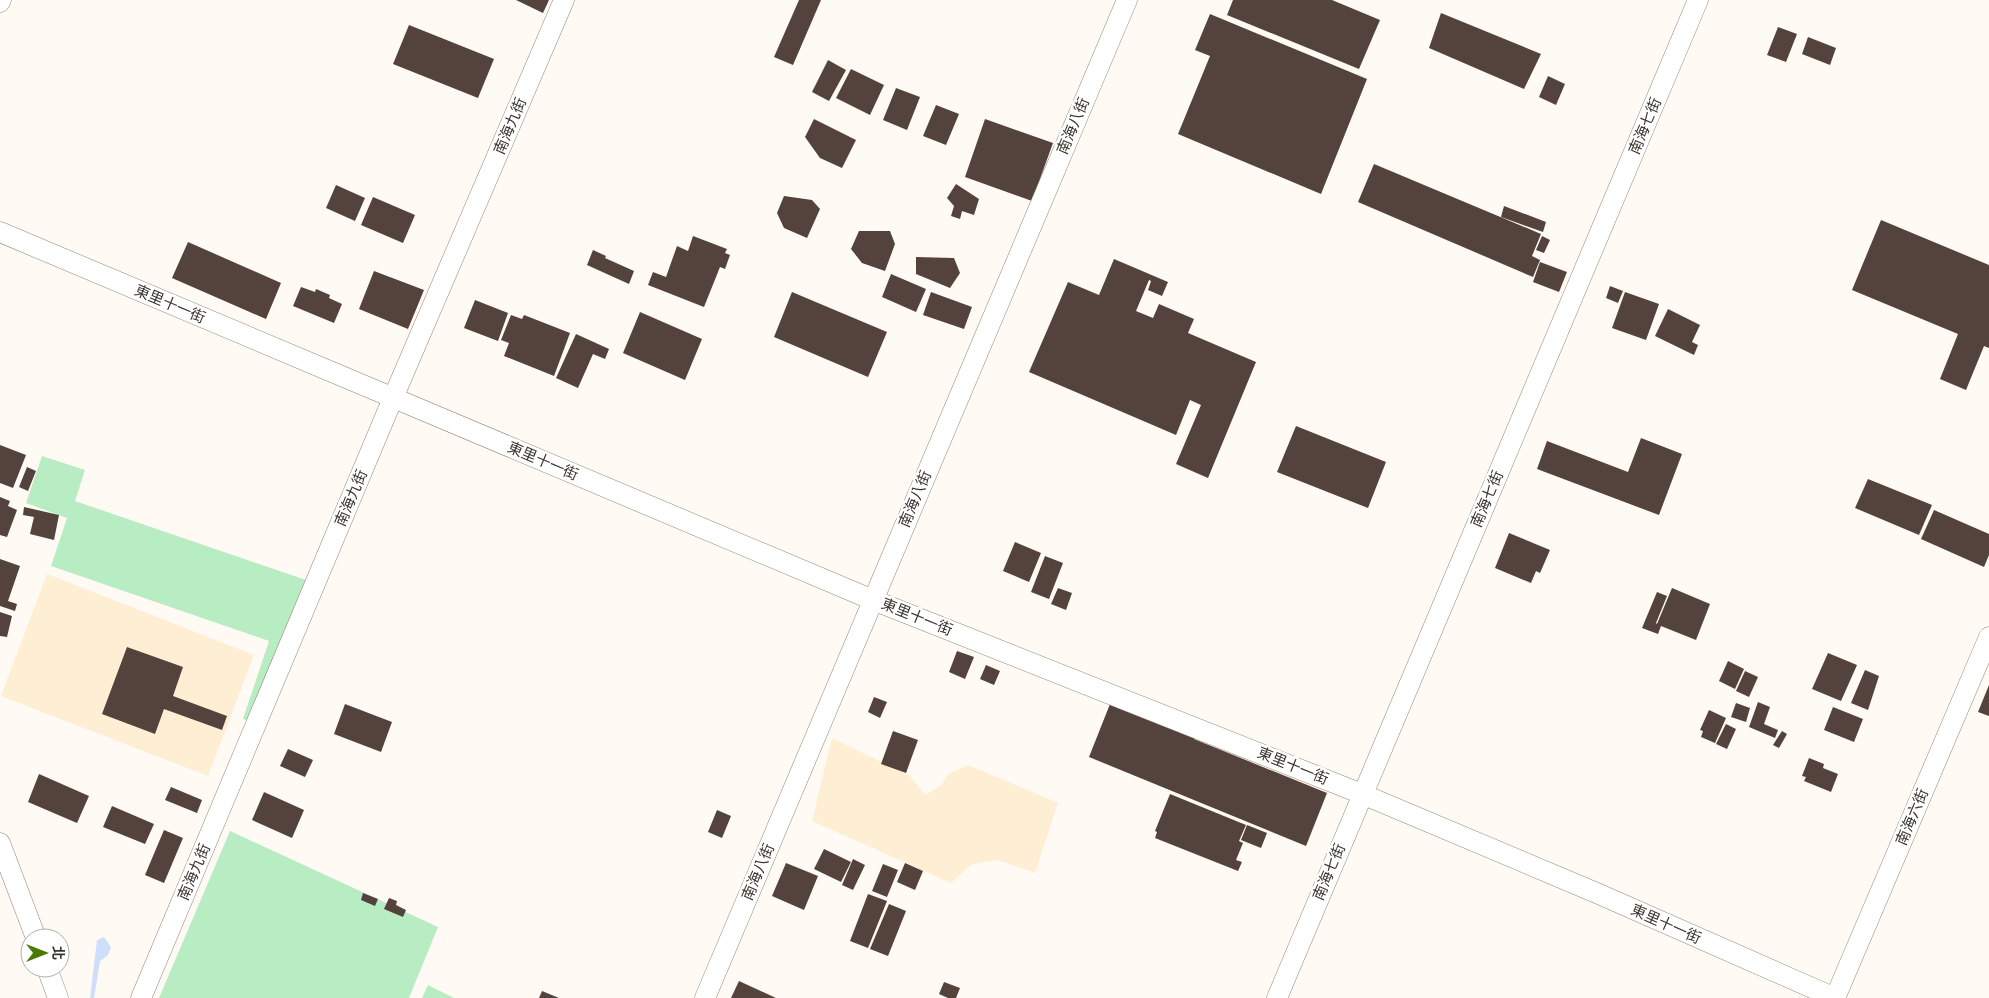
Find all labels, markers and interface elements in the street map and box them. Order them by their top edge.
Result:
street label: 南海九街 [489,94,532,158]
street label: 南海八街 [1052,94,1095,158]
street label: 南海七街 [1624,94,1667,158]
street label: 東里十一街 [131,280,208,329]
street label: 東里十一街 [504,437,581,486]
street label: 南海九街 [330,466,373,530]
street label: 南海八街 [894,467,937,531]
street label: 南海七街 [1466,467,1509,531]
street label: 東里十一街 [878,594,956,641]
street label: 東里十一街 [1254,743,1332,790]
street label: 南海六街 [1891,785,1934,849]
street label: 南海九街 [173,840,216,904]
street label: 南海八街 [737,840,780,904]
street label: 南海七街 [1308,840,1351,904]
street label: 東里十一街 [1627,900,1704,949]
north arrow [20,928,70,978]
text: 北 [47,946,67,960]

